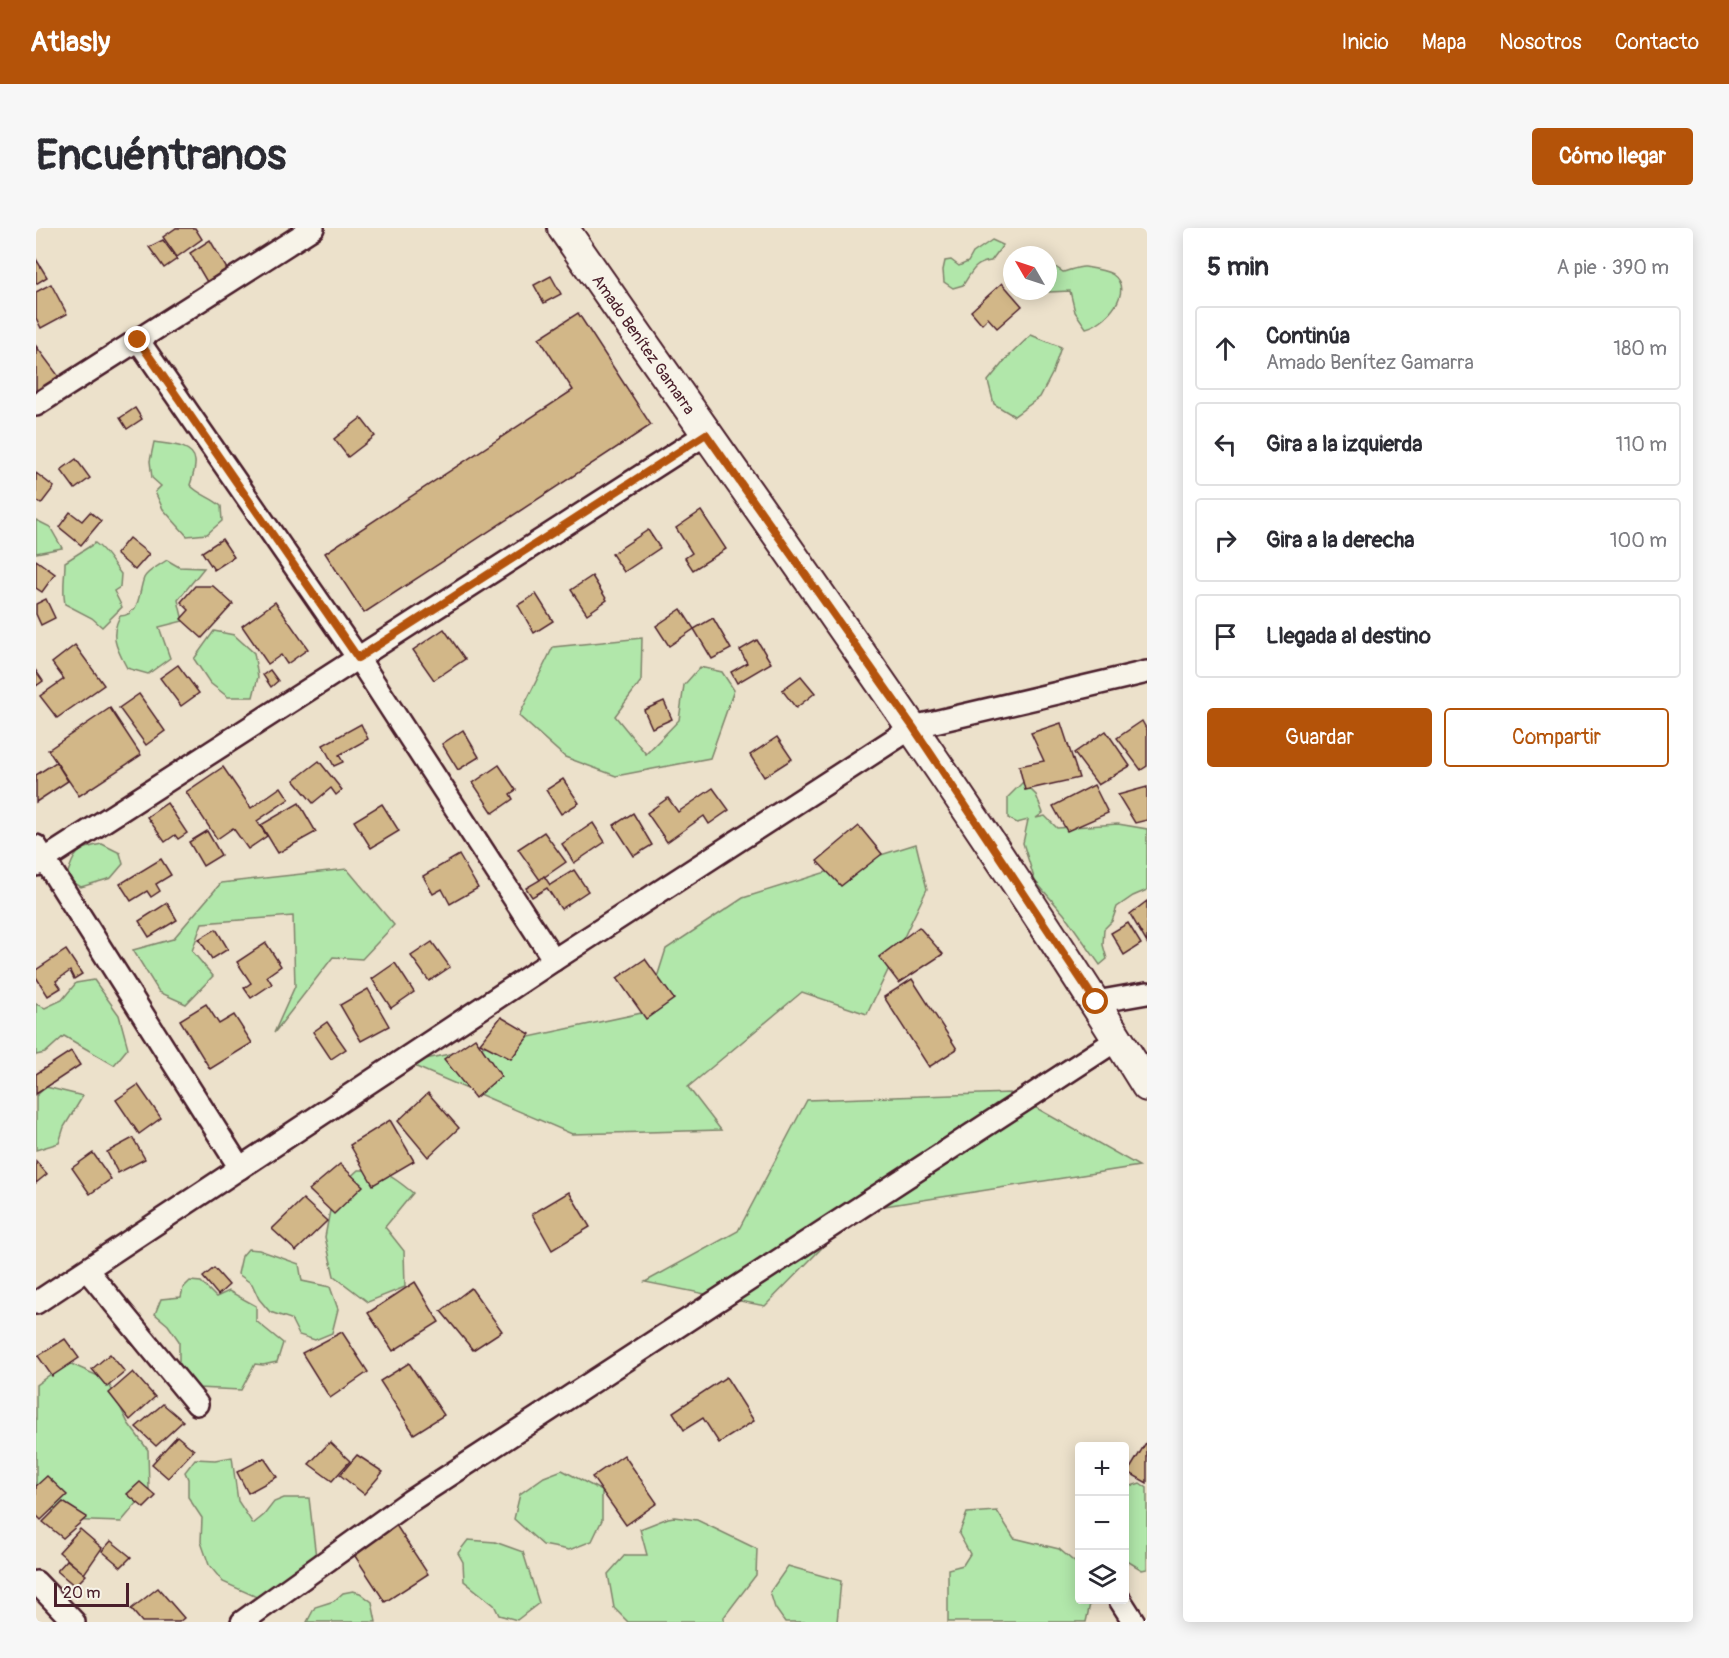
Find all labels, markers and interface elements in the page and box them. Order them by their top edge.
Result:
text: Atlasly [30,25,110,60]
text: Inicio [1342,29,1389,56]
text: Mapa [1422,29,1466,56]
text: Nosotros [1499,29,1582,56]
text: Contacto [1615,29,1699,56]
button: Cómo llegar [1532,128,1693,185]
text: Encuéntranos [36,130,286,182]
north arrow [1003,246,1057,300]
text: 5 min [1207,251,1269,283]
text: A pie · 390 m [1556,255,1669,280]
street label: Amado Benítez Gamarra [587,271,699,418]
text: Continúa [1266,322,1350,350]
route end [124,326,150,352]
icon: ahead [1209,332,1242,365]
text: 180 m [1613,336,1667,361]
text: Amado Benítez Gamarra [1266,350,1474,375]
icon: left [1209,428,1242,461]
text: Gira a la izquierda [1266,430,1423,458]
text: 110 m [1616,432,1667,457]
icon: right [1209,524,1242,557]
text: Gira a la derecha [1266,526,1414,554]
text: 100 m [1610,528,1667,553]
icon: arrive [1209,620,1242,653]
text: Llegada al destino [1266,622,1431,650]
button: Guardar [1207,708,1432,767]
button: Compartir [1444,708,1669,767]
route start [1082,988,1108,1014]
map controls [1075,1442,1129,1604]
button: + [1075,1442,1129,1496]
button: − [1075,1496,1129,1550]
button: layers [1075,1550,1129,1604]
scale bar [54,1580,129,1608]
text: 20 m [63,1583,101,1603]

